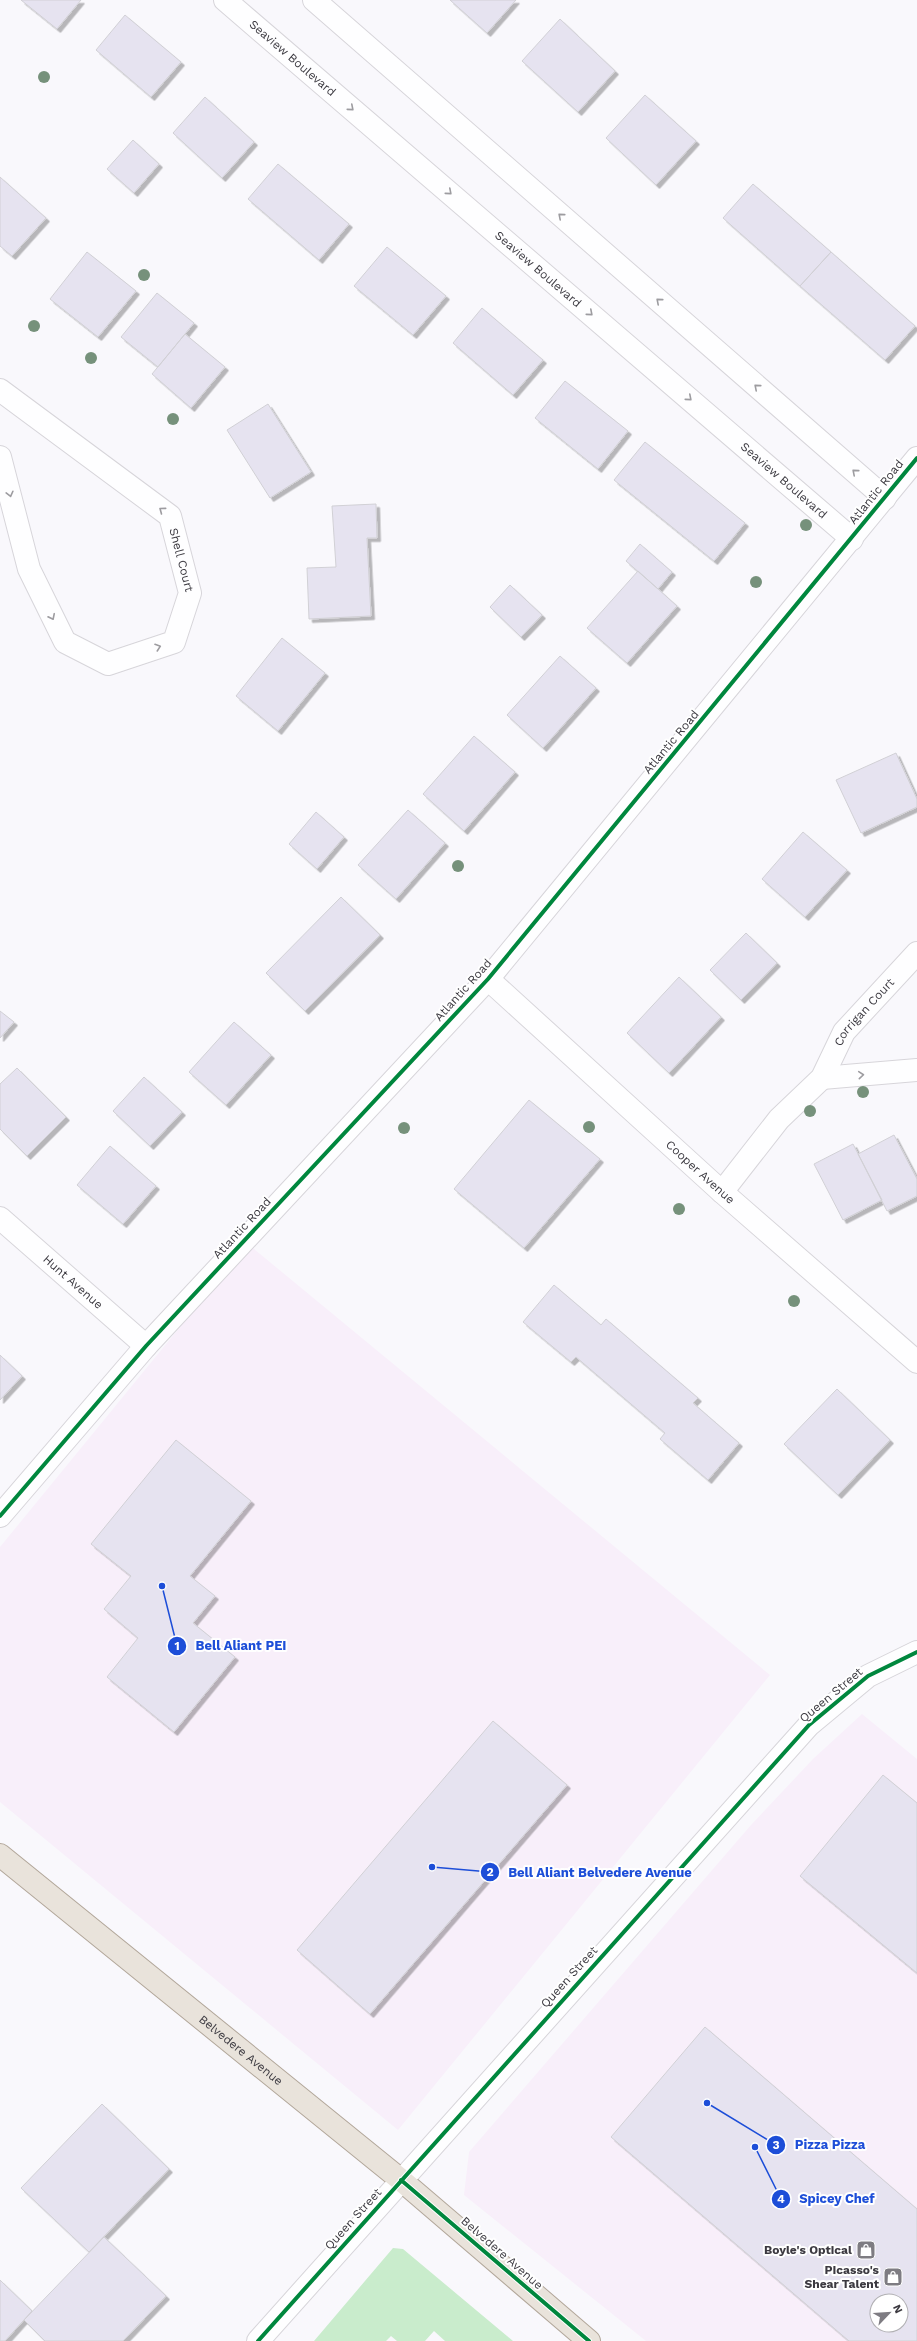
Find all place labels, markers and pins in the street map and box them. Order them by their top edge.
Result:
callout: Bell Aliant PEI [167,1633,294,1658]
callout: Bell Aliant Belvedere Avenue [480,1860,700,1885]
callout: Pizza Pizza [766,2132,873,2157]
callout: Spicey Chef [771,2186,883,2211]
shop icon: Boyle's Optical [855,2239,877,2261]
place label: Boyle's Optical [764,2243,852,2257]
place label: PIcasso's Shear Talent [804,2263,880,2291]
shop icon: PIcasso's Shear Talent [882,2266,904,2288]

